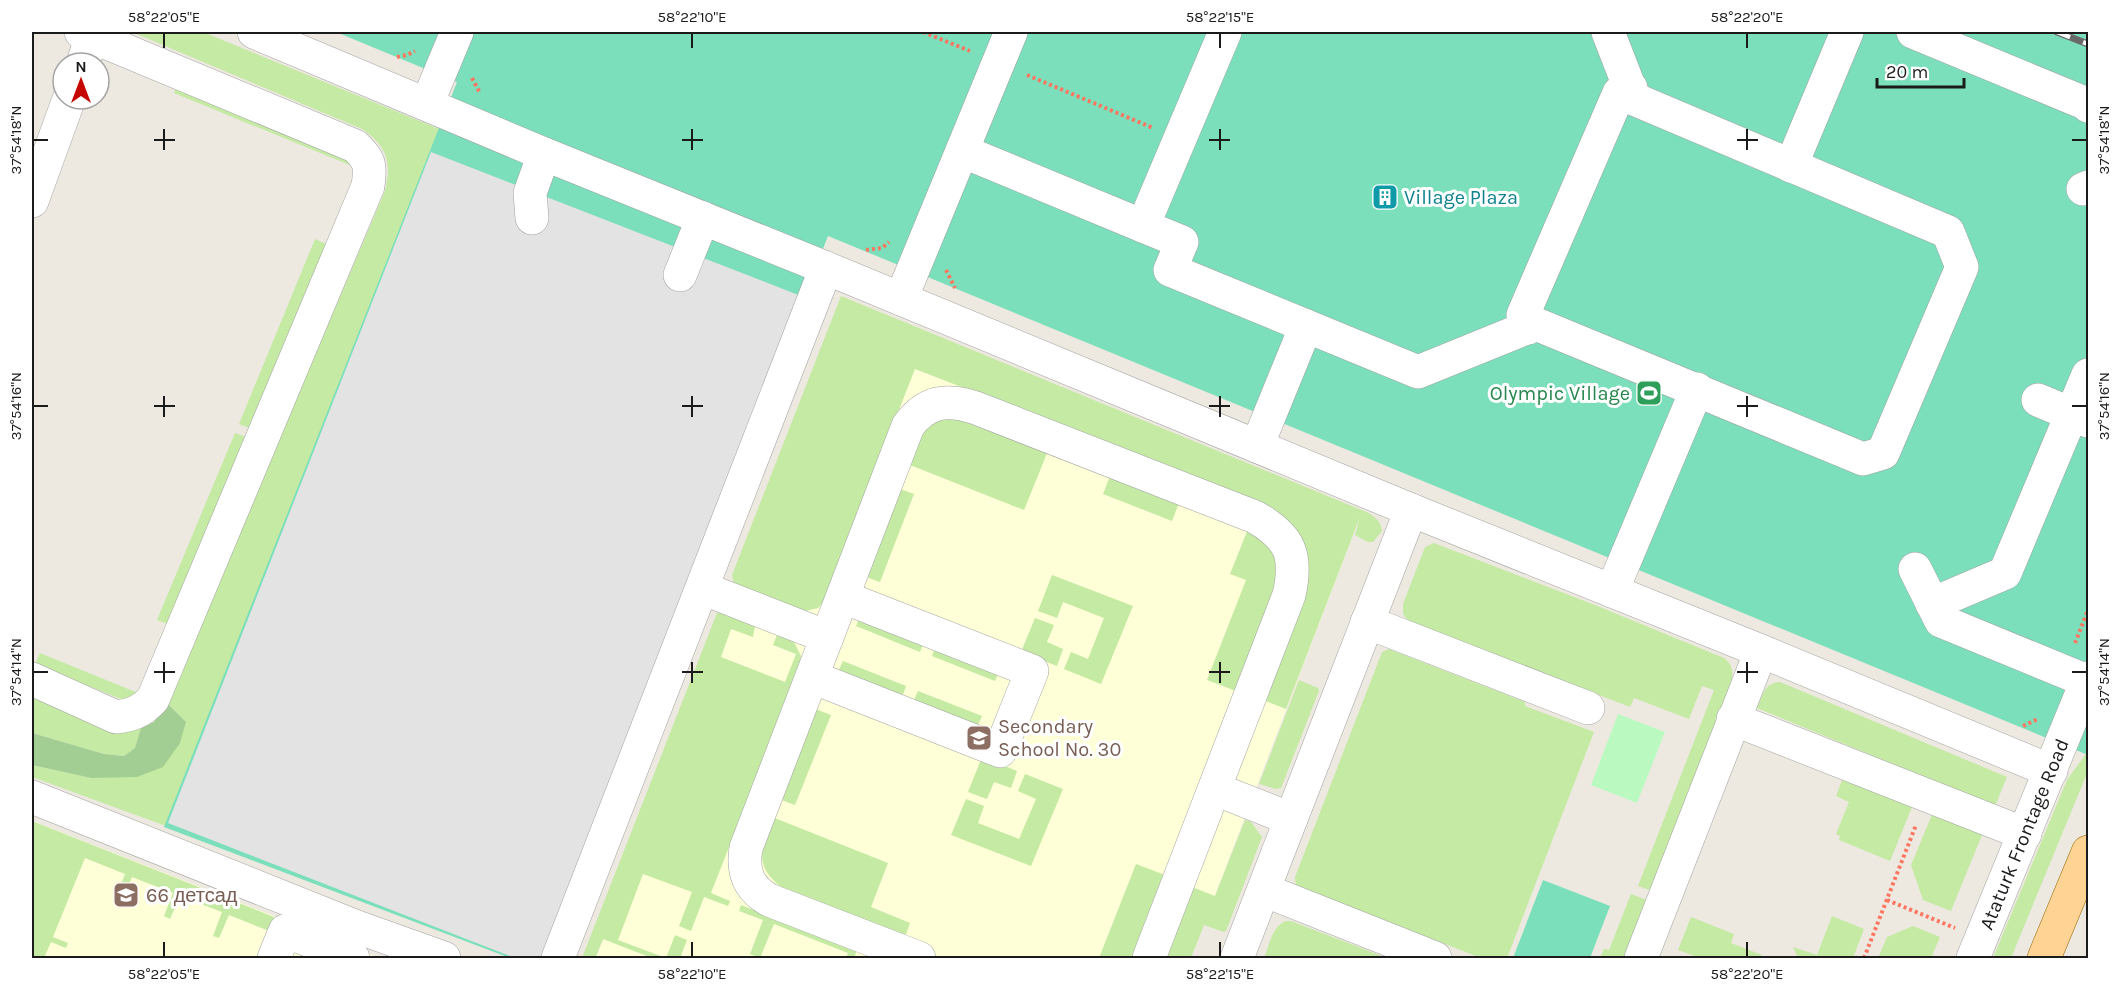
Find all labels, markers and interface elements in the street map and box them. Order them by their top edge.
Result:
text: 58°22'05"E [128,8,200,26]
text: 58°22'10"E [657,8,727,26]
text: 58°22'15"E [1186,8,1254,26]
text: 58°22'20"E [1711,8,1783,26]
north arrow [51,51,111,111]
scale bar [1877,51,1964,89]
text: N [75,57,87,76]
text: 20 m [1886,61,1928,83]
text: 37°54'18"N [7,106,25,174]
text: 37°54'18"N [2095,106,2113,174]
building icon: Village Plaza [1370,182,1400,212]
place label: Village Plaza [1404,186,1518,209]
text: 37°54'16"N [7,372,25,440]
text: 37°54'16"N [2095,372,2113,440]
sports icon: Olympic Village [1634,378,1664,408]
place label: Olympic Village [1490,382,1630,405]
text: 37°54'14"N [7,638,25,706]
text: 37°54'14"N [2095,638,2113,706]
place label: Secondary School No. 30 [998,715,1121,761]
school or university icon: Secondary School No. 30 [964,723,994,753]
street label: Ataturk Frontage Road [1975,735,2074,933]
school or university icon: 66 детсад [111,880,141,910]
place label: 66 детсад [146,884,238,907]
text: 58°22'05"E [128,965,200,983]
text: 58°22'10"E [657,965,727,983]
text: 58°22'15"E [1186,965,1254,983]
text: 58°22'20"E [1711,965,1783,983]

